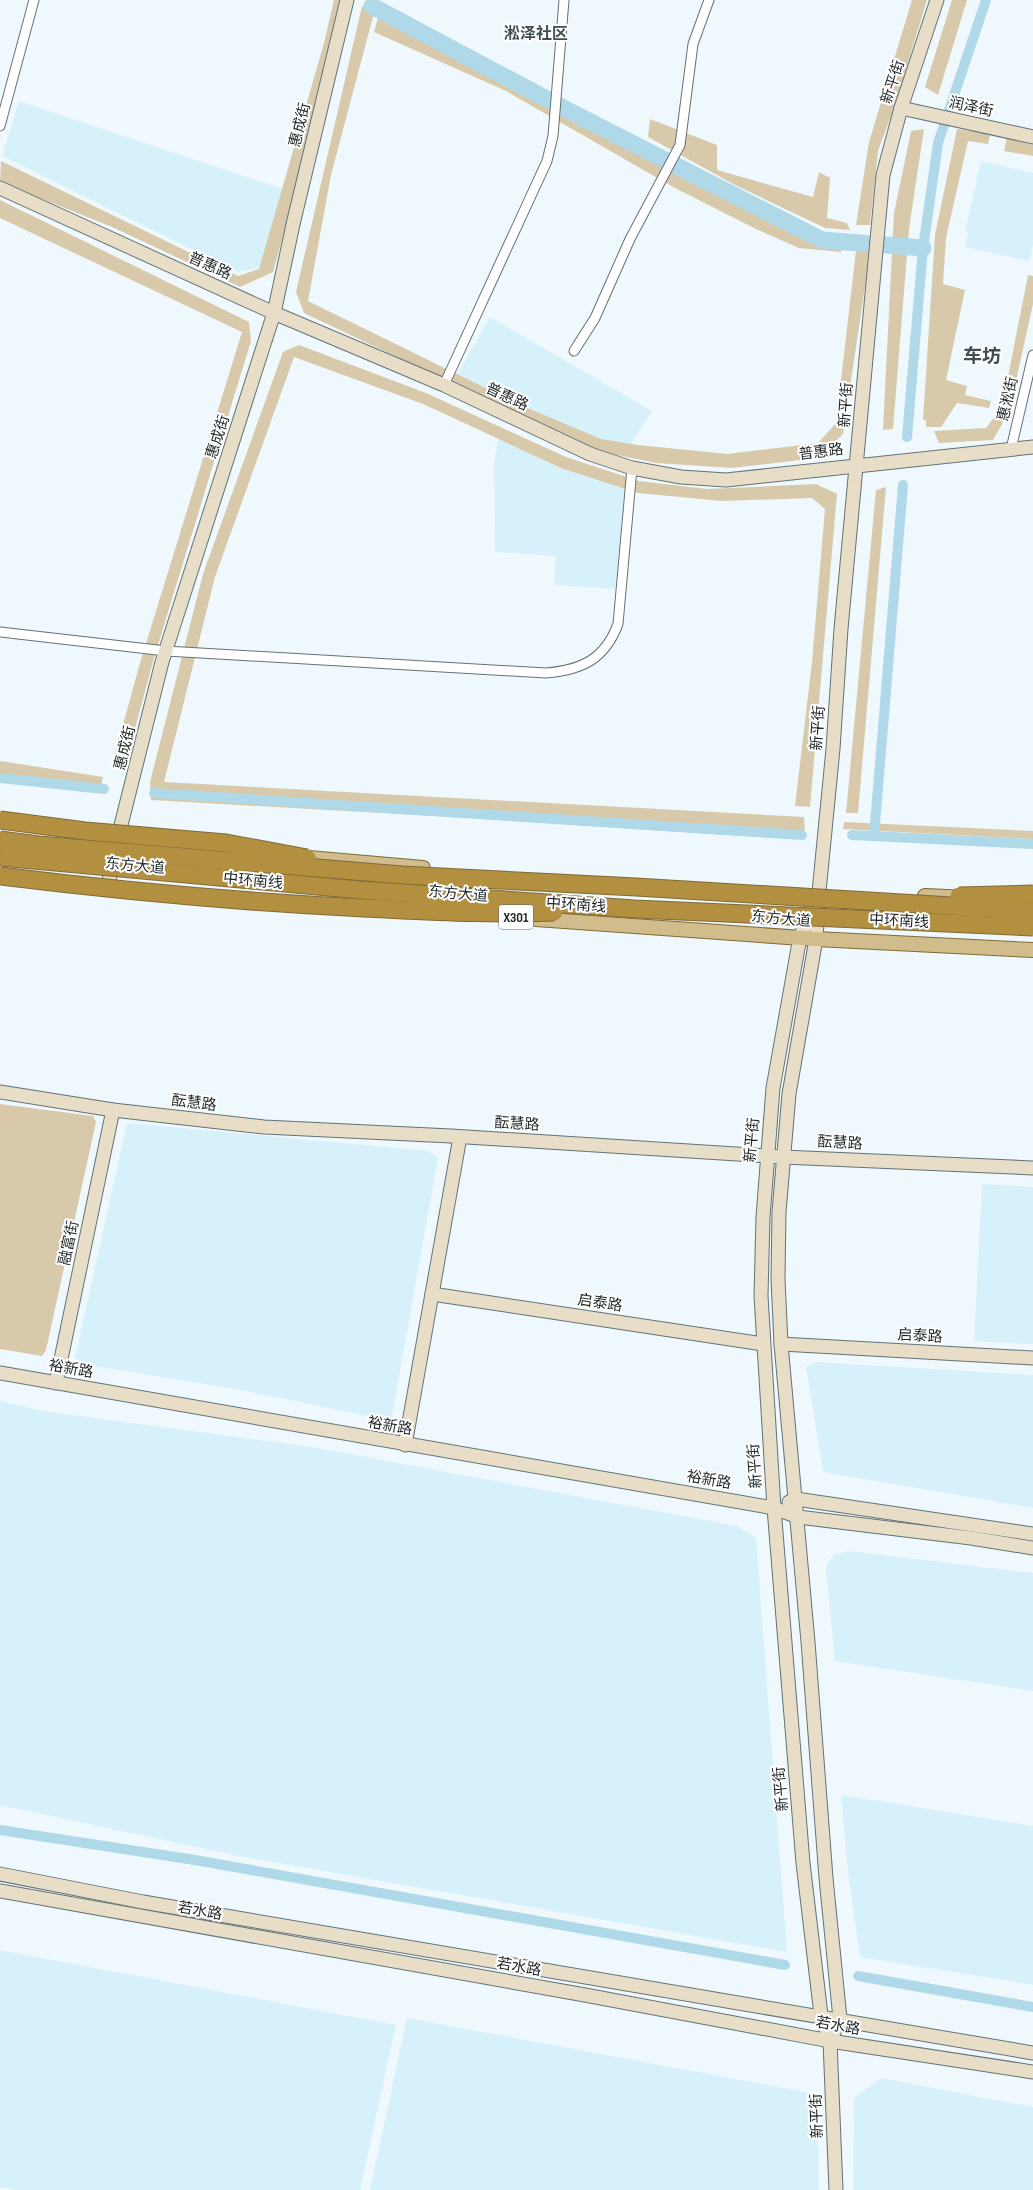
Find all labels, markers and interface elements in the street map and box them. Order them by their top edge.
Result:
district label: 淞泽社区 [504,24,568,44]
street label: 新平街 [877,58,909,106]
street label: 润泽街 [947,93,995,121]
street label: 惠成街 [285,101,315,149]
street label: 普惠路 [186,248,234,284]
district label: 车坊 [963,345,1001,368]
street label: 惠淞街 [994,375,1022,423]
street label: 普惠路 [483,379,531,415]
street label: 新平街 [835,382,857,428]
street label: 惠成街 [202,413,234,461]
street label: 普惠路 [798,440,844,464]
street label: 新平街 [807,705,829,751]
street label: 惠成街 [110,724,140,772]
street label: 东方大道 [104,854,166,878]
street label: 中环南线 [222,869,284,893]
street label: 东方大道 [427,882,489,906]
street label: 中环南线 [545,893,607,917]
road number: X301 [499,905,533,929]
street label: 东方大道 [750,907,812,931]
street label: 中环南线 [869,910,929,932]
street label: 酝慧路 [171,1091,217,1115]
street label: 酝慧路 [494,1113,540,1135]
street label: 新平街 [741,1117,763,1163]
street label: 酝慧路 [817,1132,863,1154]
street label: 融富街 [55,1219,83,1267]
street label: 启泰路 [576,1290,624,1316]
street label: 启泰路 [897,1325,943,1347]
street label: 裕新路 [47,1356,95,1382]
street label: 裕新路 [366,1413,414,1439]
street label: 新平街 [744,1443,766,1489]
street label: 裕新路 [685,1467,733,1493]
street label: 新平街 [770,1766,792,1812]
street label: 若水路 [176,1898,224,1924]
street label: 若水路 [495,1954,543,1980]
street label: 若水路 [814,2013,862,2039]
street label: 新平街 [807,2093,827,2139]

